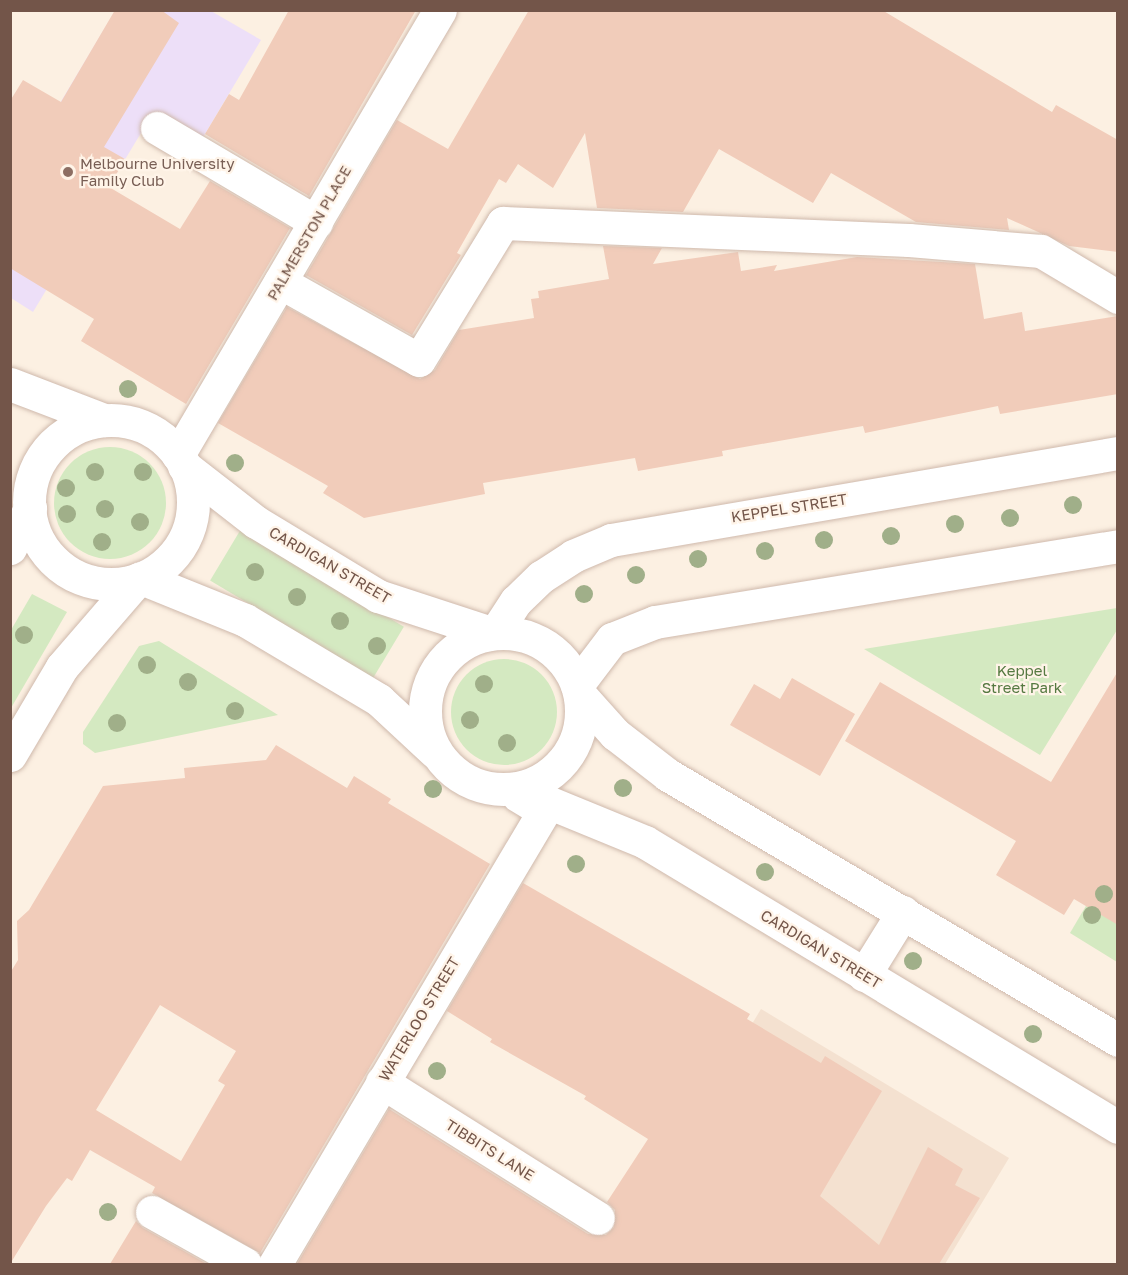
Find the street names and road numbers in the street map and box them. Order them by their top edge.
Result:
street label: PALMERSTON PLACE [263,163,355,303]
street label: KEPPEL STREET [730,490,848,526]
street label: CARDIGAN STREET [266,523,394,607]
street label: CARDIGAN STREET [757,906,885,992]
street label: WATERLOO STREET [375,954,463,1084]
street label: TIBBITS LANE [442,1116,538,1184]

